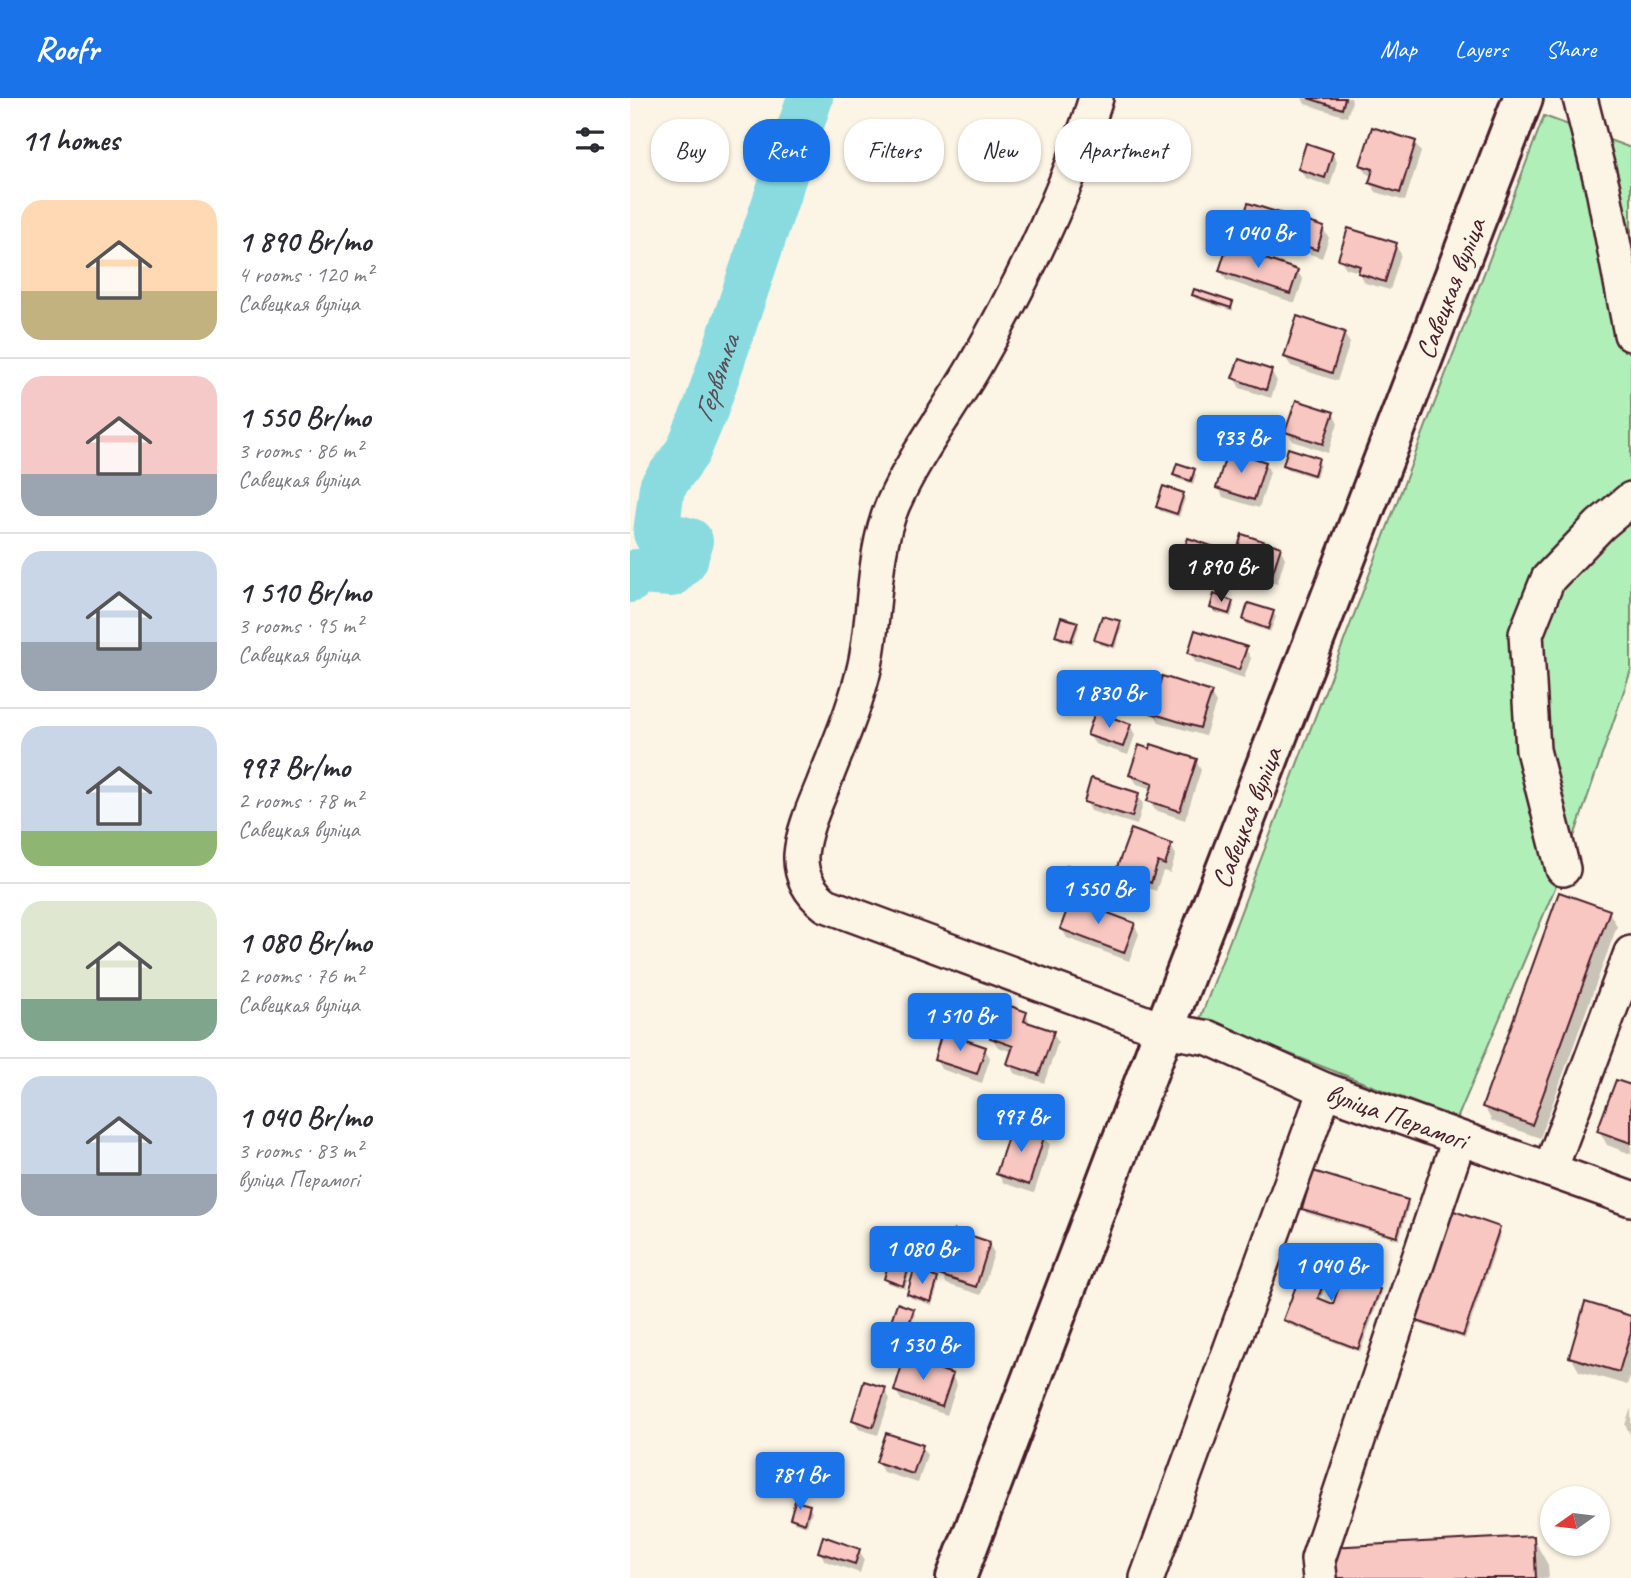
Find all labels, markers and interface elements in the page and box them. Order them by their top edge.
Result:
text: Roofr [35,28,98,70]
text: Map [1380,34,1417,64]
text: Layers [1455,34,1508,64]
text: Share [1546,34,1596,64]
chip: Buy [651,119,729,182]
chip: Rent [743,119,830,182]
chip: Filters [844,119,944,182]
chip: New [958,119,1041,182]
chip: Apartment [1055,119,1191,182]
text: 11 homes [21,121,119,159]
icon: filters [571,121,609,159]
pin: 1 040 Br [1186,211,1330,270]
street label: Савецкая вуліца [1407,211,1494,364]
text: 1 040 Br [1222,218,1294,247]
text: 1 890 Br/mo [238,222,371,260]
icon: home [77,228,161,312]
text: 4 rooms · 120 m² [238,260,373,289]
text: Савецкая вуліца [238,289,360,318]
water label: Гервятка [683,327,749,427]
text: 1 550 Br/mo [238,398,370,436]
icon: home [77,404,161,488]
pin: 933 Br [1184,416,1298,475]
text: 933 Br [1213,423,1269,452]
text: 3 rooms · 86 m² [238,436,362,465]
text: Савецкая вуліца [238,465,360,494]
pin: 1 890 Br [1149,545,1293,604]
text: 1 890 Br [1185,552,1257,581]
text: 1 510 Br/mo [238,573,371,611]
icon: home [77,579,161,663]
text: 3 rooms · 95 m² [238,611,362,640]
text: Савецкая вуліца [238,640,360,669]
pin: 1 830 Br [1037,670,1181,730]
text: 1 830 Br [1073,678,1145,707]
street label: Савецкая вуліца [1203,740,1290,893]
text: 997 Br/mo [238,748,350,786]
icon: home [77,754,161,838]
text: 2 rooms · 78 m² [238,786,362,815]
text: Савецкая вуліца [238,815,360,844]
pin: 1 550 Br [1026,866,1170,926]
text: 1 550 Br [1062,874,1134,903]
text: 1 080 Br/mo [238,923,371,961]
icon: home [77,929,161,1013]
text: 2 rooms · 76 m² [238,961,362,990]
text: Савецкая вуліца [238,990,360,1019]
pin: 1 510 Br [888,993,1032,1053]
text: 1 510 Br [924,1001,996,1030]
street label: вуліца Перамогі [1321,1075,1476,1159]
pin: 997 Br [964,1094,1078,1154]
text: 1 040 Br/mo [238,1098,371,1136]
text: 997 Br [993,1102,1049,1131]
icon: home [77,1104,161,1188]
text: 3 rooms · 83 m² [238,1136,362,1165]
text: вуліца Перамогі [238,1165,359,1194]
pin: 1 080 Br [850,1226,994,1286]
text: 1 080 Br [886,1234,958,1263]
pin: 1 040 Br [1259,1244,1403,1303]
text: 1 040 Br [1295,1251,1367,1280]
pin: 1 530 Br [851,1322,995,1382]
text: 1 530 Br [887,1330,959,1359]
pin: 781 Br [743,1452,857,1512]
text: 781 Br [772,1460,828,1489]
north arrow [1540,1486,1610,1556]
map controls [1540,1486,1610,1556]

